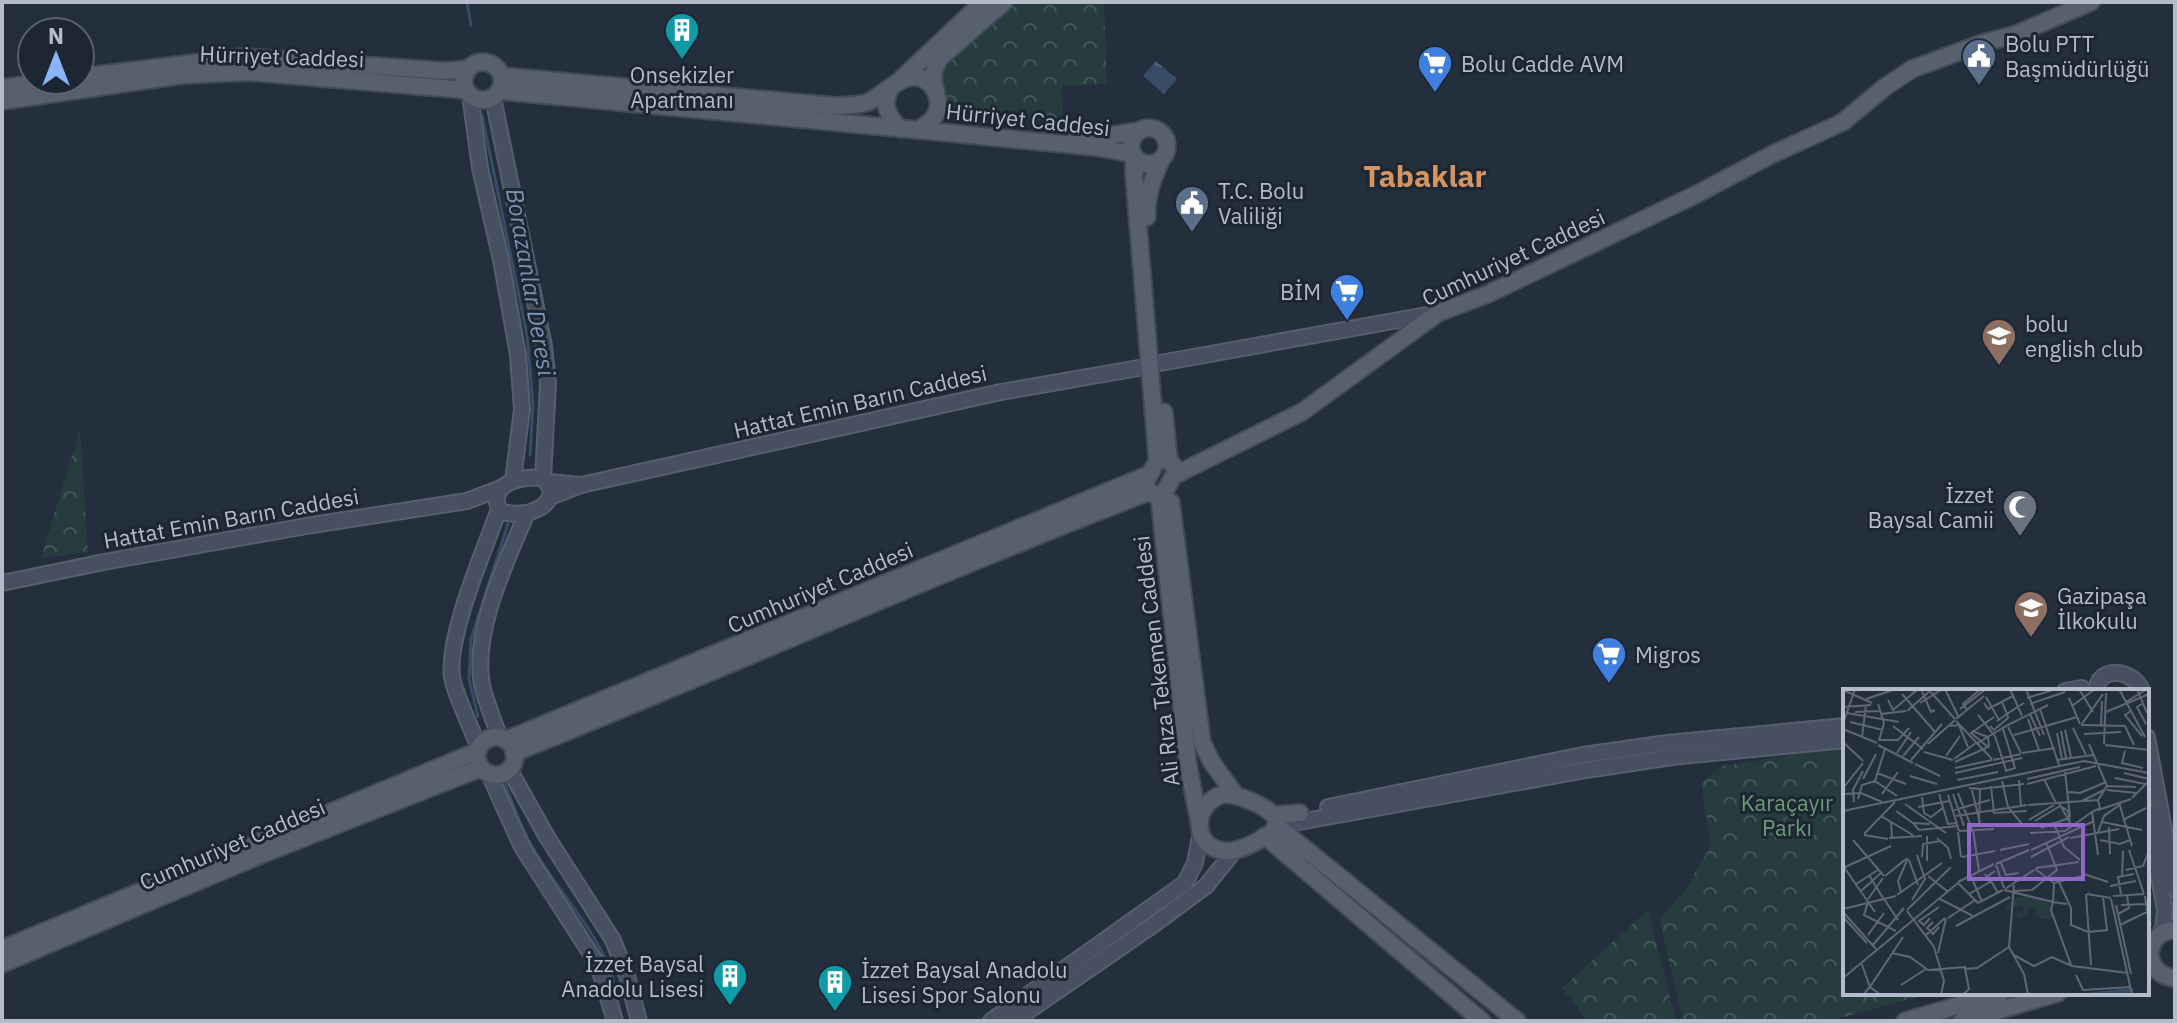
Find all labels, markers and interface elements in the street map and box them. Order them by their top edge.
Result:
building icon: Onsekizler Apartmanı [663,11,701,61]
north arrow [16,16,96,96]
text: N [48,21,64,50]
place label: Bolu PTT Başmüdürlüğü [2005,29,2149,83]
public building icon: Bolu PTT Başmüdürlüğü [1960,37,1998,87]
street label: Hürriyet Caddesi [199,39,365,73]
supermarket icon: Bolu Cadde AVM [1416,44,1454,94]
place label: Bolu Cadde AVM [1461,49,1624,78]
place label: Onsekizler Apartmanı [630,60,734,114]
street label: Hürriyet Caddesi [945,96,1111,142]
district label: Tabaklar [1363,156,1487,195]
place label: T.C. Bolu Valiliği [1218,176,1304,230]
public building icon: T.C. Bolu Valiliği [1173,184,1211,234]
water label: Borazanlar Deresi [499,186,563,379]
street label: Cumhuriyet Caddesi [1417,202,1609,312]
supermarket icon: BİM [1328,272,1366,322]
place label: BİM [1280,277,1321,306]
place label: bolu english club [2025,309,2143,363]
school or university icon: bolu english club [1980,317,2018,367]
street label: Hattat Emin Barın Caddesi [731,358,989,444]
place label: İzzet Baysal Camii [1868,480,1994,534]
street label: Hattat Emin Barın Caddesi [101,481,361,555]
mosque icon: İzzet Baysal Camii [2001,488,2039,538]
street label: Ali Rıza Tekemen Caddesi [1126,534,1186,788]
street label: Cumhuriyet Caddesi [723,535,917,639]
place label: Gazipaşa İlkokulu [2057,581,2147,635]
school or university icon: Gazipaşa İlkokulu [2012,589,2050,639]
supermarket icon: Migros [1590,635,1628,685]
place label: Migros [1635,640,1701,669]
inset map [1843,689,2149,995]
park label: Karaçayır Parkı [1741,788,1833,842]
street label: Cumhuriyet Caddesi [135,792,329,896]
place label: İzzet Baysal Anadolu Lisesi [561,949,704,1003]
place label: İzzet Baysal Anadolu Lisesi Spor Salonu [861,955,1067,1009]
building icon: İzzet Baysal Anadolu Lisesi [711,957,749,1007]
building icon: İzzet Baysal Anadolu Lisesi Spor Salonu [816,963,854,1013]

